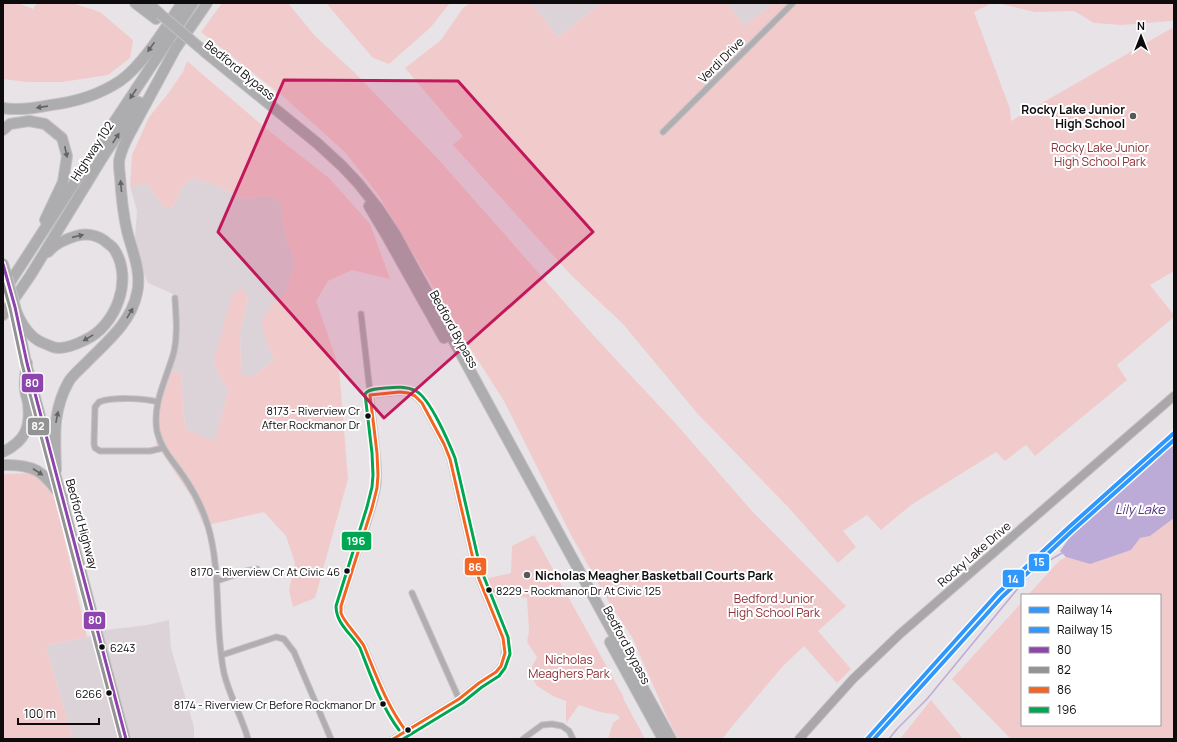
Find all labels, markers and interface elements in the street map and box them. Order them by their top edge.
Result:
north arrow [1121,16,1161,56]
text: N [1137,18,1145,33]
street label: Verdi Drive [694,33,748,87]
street label: Bedford Bypass [201,36,279,104]
one-way arrow [147,41,156,52]
one-way arrow [129,89,137,99]
place label: Rocky Lake Junior High School [1021,101,1125,132]
one-way arrow [36,104,48,110]
marker: Rocky Lake Junior High School [1128,111,1138,121]
street label: Highway 102 [66,118,118,184]
one-way arrow [112,132,120,143]
park label: Rocky Lake Junior High School Park [1051,139,1150,170]
one-way arrow [63,145,69,158]
one-way arrow [117,180,124,192]
one-way arrow [72,232,84,238]
street label: Bedford Bypass [426,287,482,371]
one-way arrow [126,307,133,319]
one-way arrow [82,334,94,341]
line badge: 80 [21,373,44,393]
text: 80 [25,375,39,390]
place label: 8173 - Riverview Cr After Rockmanor Dr [262,403,360,432]
one-way arrow [54,411,60,423]
marker: 8173 - Riverview Cr After Rockmanor Dr [363,411,373,421]
line badge: 82 [27,417,50,436]
text: 82 [31,418,45,433]
one-way arrow [33,468,43,476]
street label: Bedford Highway [62,477,102,572]
water label: Lily Lake [1115,500,1166,518]
street label: Rocky Lake Drive [934,517,1014,591]
line badge: 196 [341,531,372,551]
text: 196 [347,533,365,548]
line badge: 15 [1028,553,1050,572]
text: 15 [1033,554,1045,569]
line badge: 86 [464,557,487,576]
text: 86 [468,559,482,574]
place label: 8170 - Riverview Cr At Civic 46 [190,564,340,579]
marker: 8170 - Riverview Cr At Civic 46 [342,566,352,576]
place label: Nicholas Meagher Basketball Courts Park [535,567,774,584]
line badge: 14 [1002,569,1025,588]
marker: Nicholas Meagher Basketball Courts Park [522,570,532,580]
text: 14 [1007,571,1019,586]
place label: 8229 - Rockmanor Dr At Civic 125 [496,583,661,598]
marker: 8229 - Rockmanor Dr At Civic 125 [484,585,494,595]
park label: Bedford Junior High School Park [728,590,821,621]
legend [1021,594,1161,726]
text: Railway 14 [1057,601,1112,618]
street label: Bedford Bypass [599,603,655,687]
line badge: 80 [83,611,106,630]
text: 80 [88,612,102,627]
text: Railway 15 [1057,621,1112,638]
place label: 6243 [110,640,135,655]
text: 80 [1057,641,1071,658]
marker: 6243 [97,642,107,652]
park label: Nicholas Meaghers Park [528,651,611,682]
text: 82 [1057,661,1071,678]
text: 86 [1057,681,1071,698]
place label: 6266 [75,686,102,701]
marker: 6266 [104,688,114,698]
place label: 8174 - Riverview Cr Before Rockmanor Dr [174,697,376,712]
marker: 8174 - Riverview Cr Before Rockmanor Dr [378,699,388,709]
scale bar [18,700,99,726]
text: 196 [1057,701,1077,718]
text: 100 m [24,705,56,722]
unlabelled marker [403,725,413,735]

